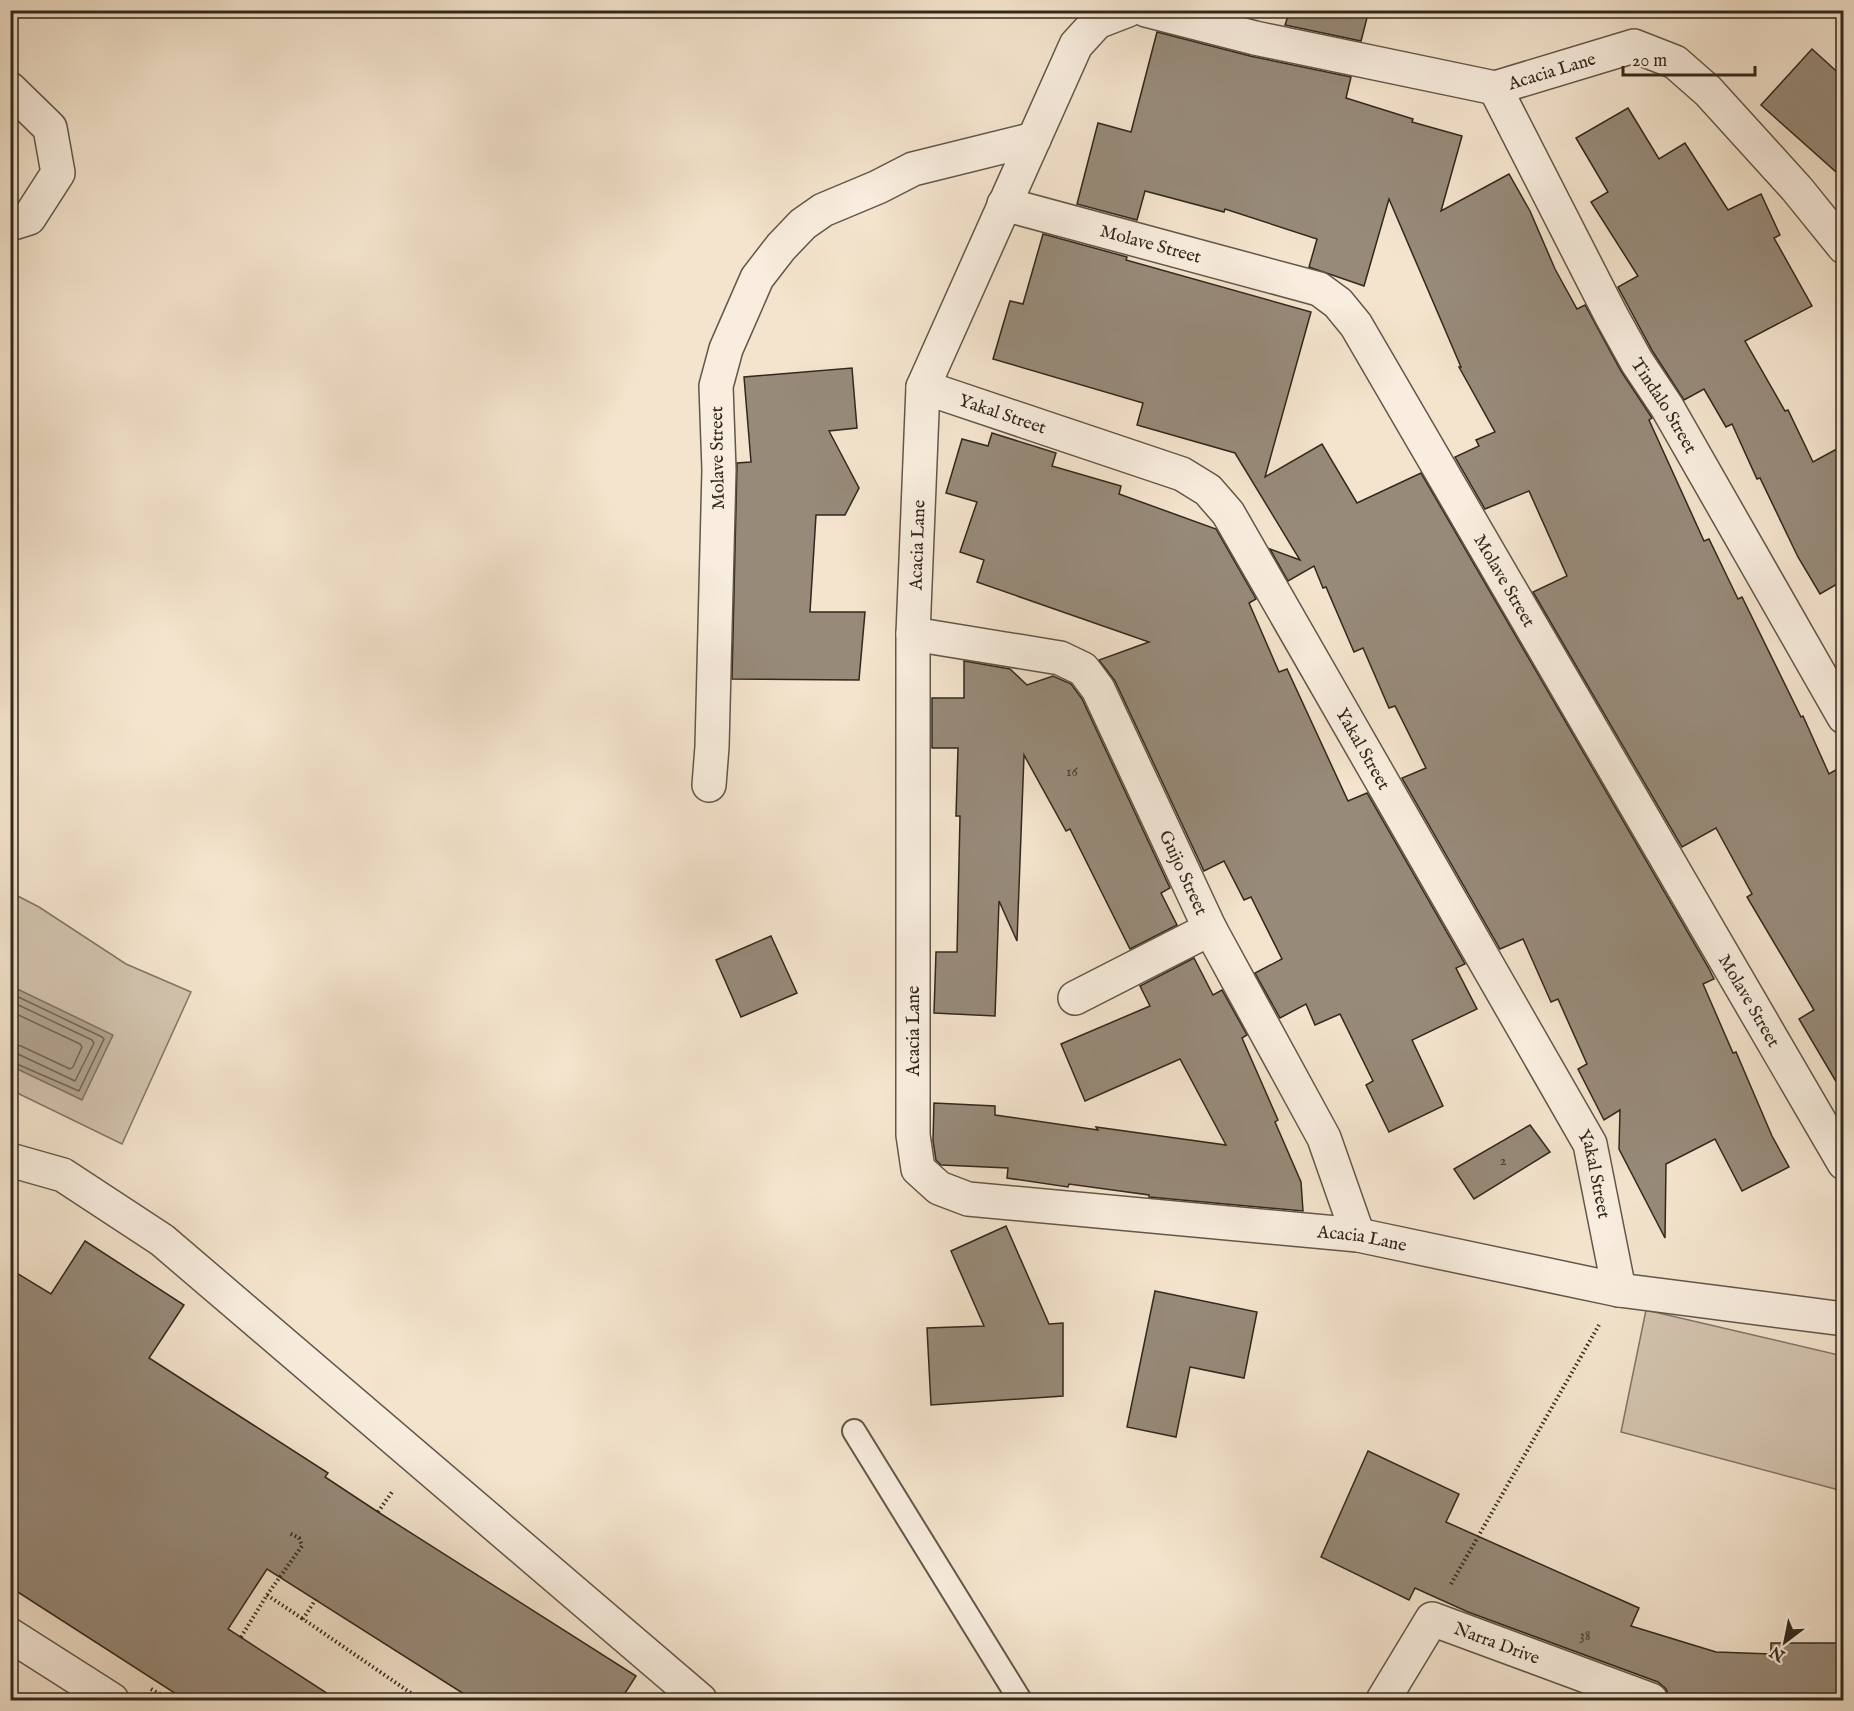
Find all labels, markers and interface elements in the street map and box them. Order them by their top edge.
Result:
scale bar [1623,39,1755,77]
street label: Acacia Lane [1505,48,1599,97]
text: 20 m [1632,50,1667,73]
street label: Molave Street [1097,220,1203,270]
street label: Tindalo Street [1625,354,1701,458]
street label: Yakal Street [956,390,1049,440]
street label: Molave Street [706,406,731,510]
street label: Acacia Lane [905,500,932,592]
street label: Molave Street [1467,531,1540,632]
street label: Yakal Street [1329,704,1394,794]
house number: 16 [1066,762,1079,781]
street label: Guijo Street [1153,827,1212,919]
street label: Molave Street [1712,951,1784,1052]
street label: Acacia Lane [903,986,926,1077]
street label: Yakal Street [1571,1126,1615,1221]
house number: 2 [1499,1151,1507,1170]
street label: Acacia Lane [1315,1221,1409,1258]
north arrow [1755,1612,1815,1672]
street label: Narra Drive [1450,1618,1543,1671]
house number: 38 [1579,1626,1591,1645]
text: N [1767,1641,1790,1666]

